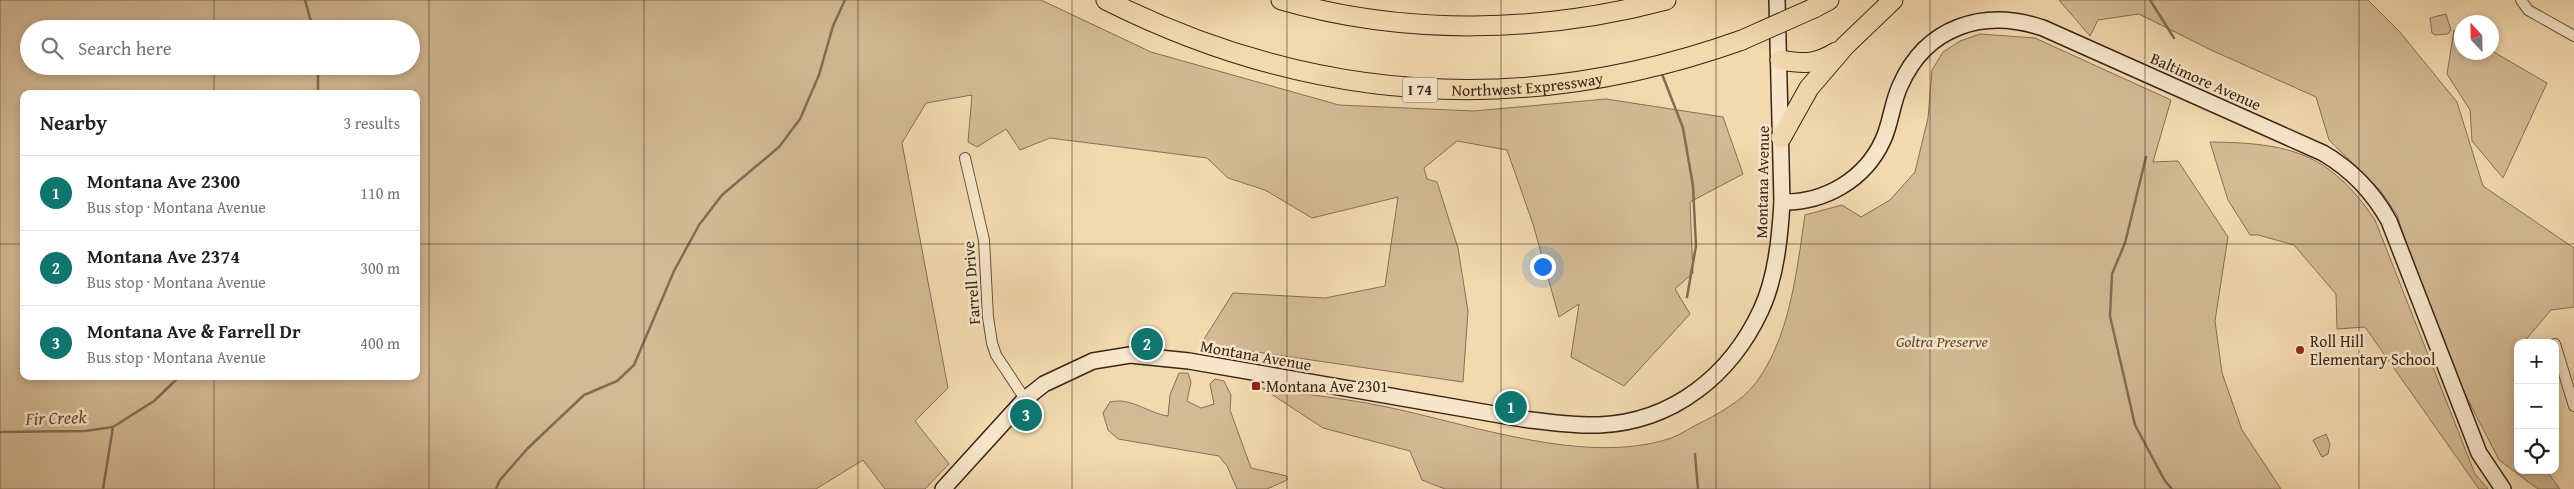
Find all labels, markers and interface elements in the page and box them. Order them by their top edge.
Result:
north arrow [2454,15,2499,60]
search box [20,20,420,75]
icon: search [38,34,66,62]
text: Search here [78,34,172,62]
street label: Baltimore Avenue [2147,46,2265,116]
street label: Northwest Expressway [1451,66,1605,102]
road number: I 74 [1402,78,1438,102]
text: Nearby [40,107,107,138]
text: 3 results [343,111,400,135]
street label: Montana Avenue [1749,125,1775,239]
text: Montana Ave 2300 [87,167,240,195]
text: 1 [52,181,60,205]
text: 110 m [360,181,400,205]
text: Bus stop · Montana Avenue [87,195,266,219]
street label: Farrell Drive [956,240,986,326]
text: Montana Ave 2374 [87,242,240,270]
your location [1530,254,1556,280]
text: 2 [52,256,60,280]
text: 300 m [360,256,400,280]
text: Bus stop · Montana Avenue [87,270,266,294]
text: Montana Ave & Farrell Dr [87,317,301,345]
pin: 2 [1131,325,1163,363]
park label: Goltra Preserve [1896,329,1989,353]
place label: Roll Hill Elementary School [2310,329,2436,371]
text: 3 [52,331,60,355]
text: 400 m [360,331,400,355]
street label: Montana Avenue [1198,333,1314,377]
map controls [2514,339,2559,474]
button: + [2514,339,2559,384]
marker: Roll Hill Elementary School [2294,344,2306,356]
text: Bus stop · Montana Avenue [87,345,266,369]
place label: Montana Ave 2301 [1266,374,1388,398]
marker: Montana Ave 2301 [1250,380,1262,392]
button: − [2514,384,2559,429]
pin: 1 [1495,388,1527,426]
pin: 3 [1010,396,1042,434]
water label: Fir Creek [24,403,88,432]
button: locate [2514,429,2559,474]

